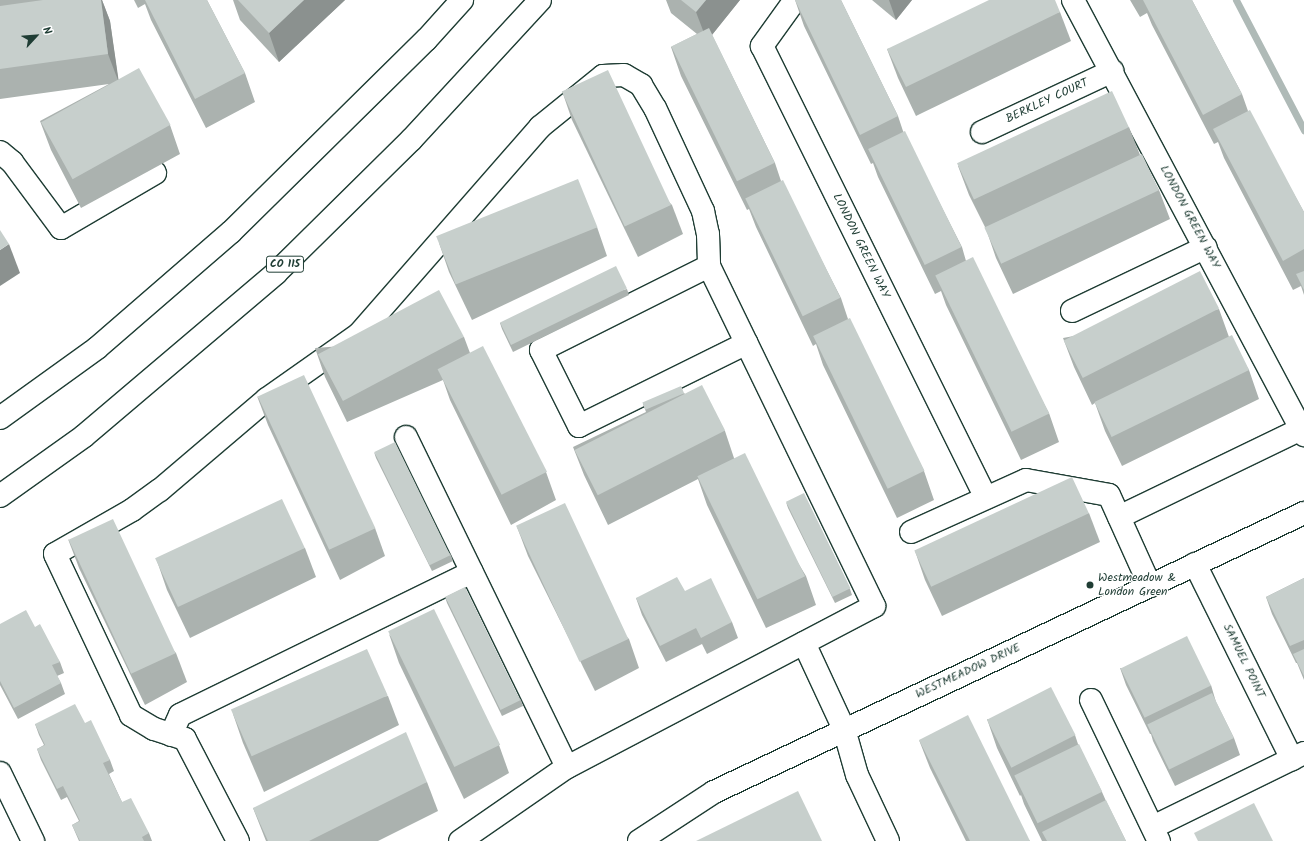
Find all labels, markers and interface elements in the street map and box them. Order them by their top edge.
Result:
north arrow [16,16,56,56]
text: N [37,24,56,38]
street label: BERKLEY COURT [1004,76,1090,126]
street label: LONDON GREEN WAY [1157,163,1223,271]
street label: LONDON GREEN WAY [829,191,893,301]
road number: CO 115 [265,255,305,273]
place label: Westmeadow & London Green [1098,571,1176,599]
marker: Westmeadow & London Green [1085,580,1095,590]
street label: SAMUEL POINT [1220,622,1268,700]
street label: WESTMEADOW DRIVE [913,640,1023,702]

